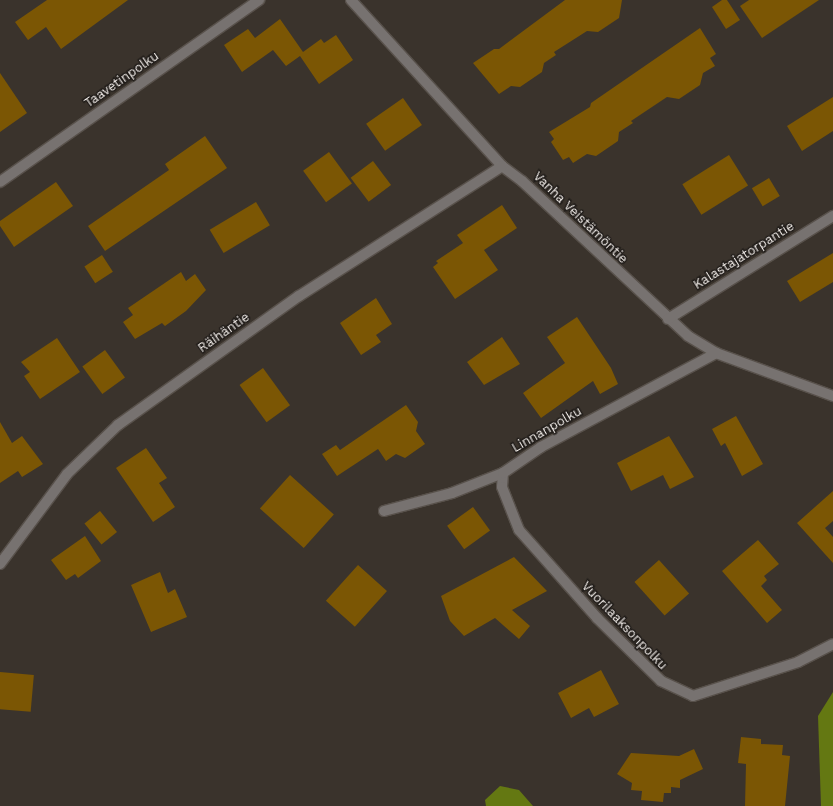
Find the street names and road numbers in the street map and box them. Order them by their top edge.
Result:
street label: Taavetinpolku [82,49,162,111]
street label: Vanha Veistämöntie [529,169,631,267]
street label: Kalastajatorpantie [691,219,797,293]
street label: Räihäntie [195,310,253,356]
street label: Linnanpolku [509,404,585,456]
street label: Vuorilaaksonpolku [578,579,670,673]

